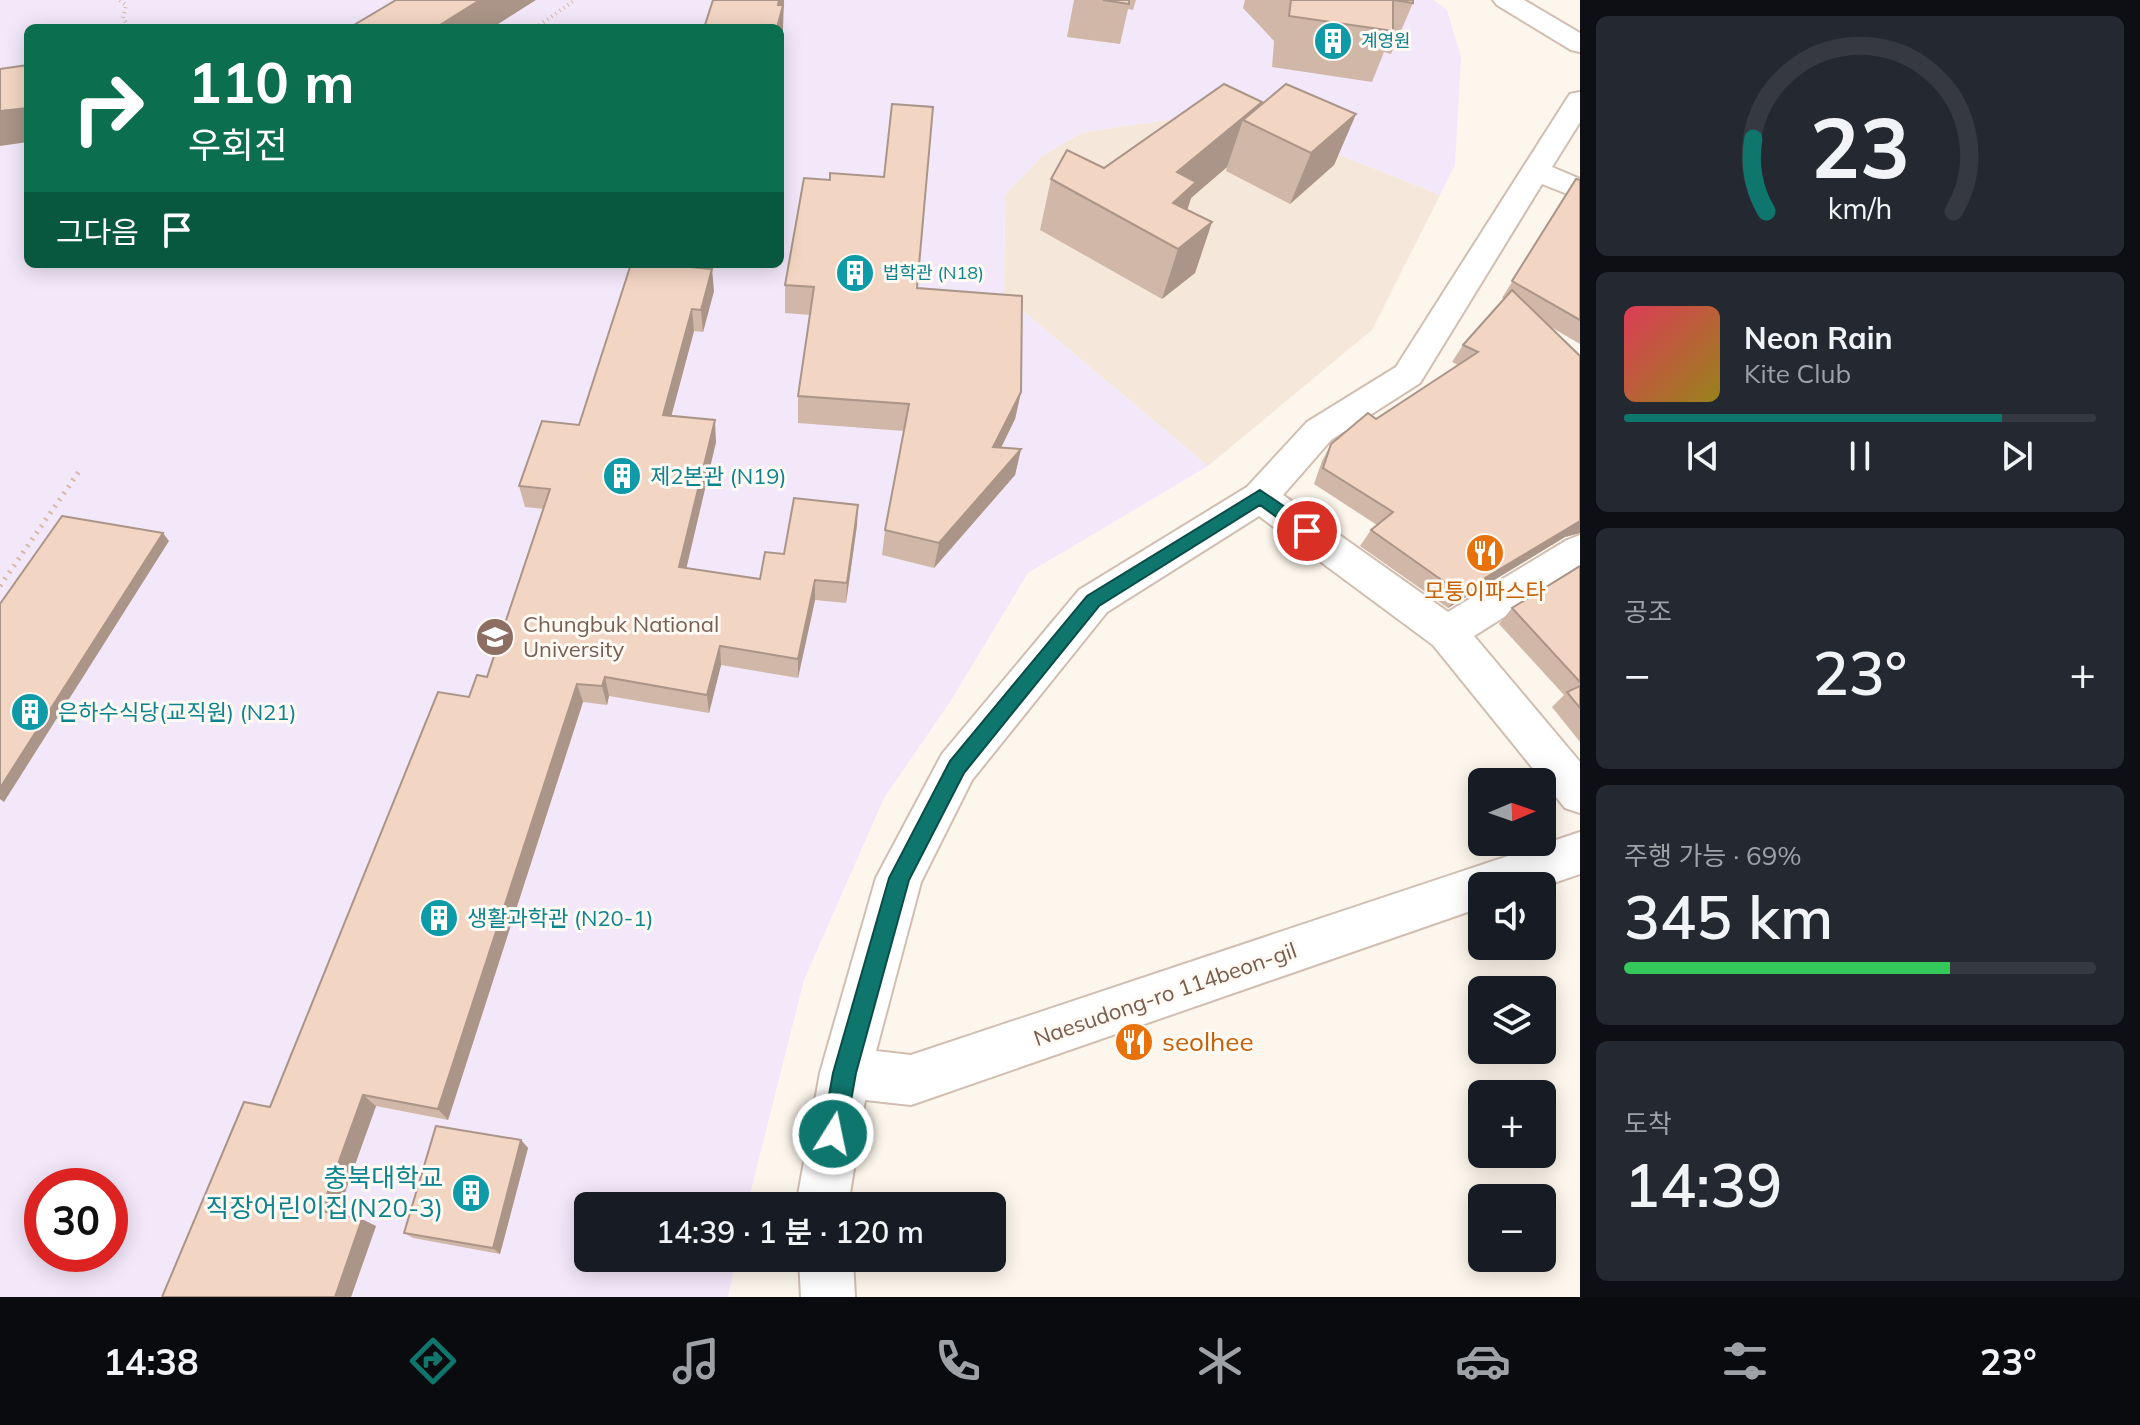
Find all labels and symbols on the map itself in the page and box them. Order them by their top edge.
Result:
building icon: 계영원 [1312,20,1354,62]
place label: 계영원 [1361,29,1411,52]
building icon: 법학관 (N18) [834,252,876,294]
place label: 법학관 (N18) [883,261,984,284]
building icon: 제2본관 (N19) [601,455,643,497]
place label: 제2본관 (N19) [650,462,787,490]
pin [1273,497,1341,565]
restaurant icon: 모퉁이파스타 [1464,532,1506,574]
place label: 모퉁이파스타 [1424,577,1546,605]
place label: Chungbuk National University [523,610,719,663]
school or university icon: Chungbuk National University [474,616,516,658]
building icon: 은하수식당(교직원) (N21) [9,691,51,733]
place label: 은하수식당(교직원) (N21) [58,698,296,726]
north arrow [1468,768,1556,856]
building icon: 생활과학관 (N20-1) [418,897,460,939]
place label: 생활과학관 (N20-1) [467,904,653,932]
street label: Naesudong-ro 114beon-gil [1030,936,1300,1052]
restaurant icon: seolhee [1113,1021,1155,1063]
place label: seolhee [1162,1025,1254,1058]
position arrow [791,1092,875,1176]
place label: 충북대학교 직장어린이집(N20-3) [206,1161,443,1224]
speed limit sign: 30 [24,1168,128,1272]
building icon: 충북대학교 직장어린이집(N20-3) [450,1172,492,1214]

